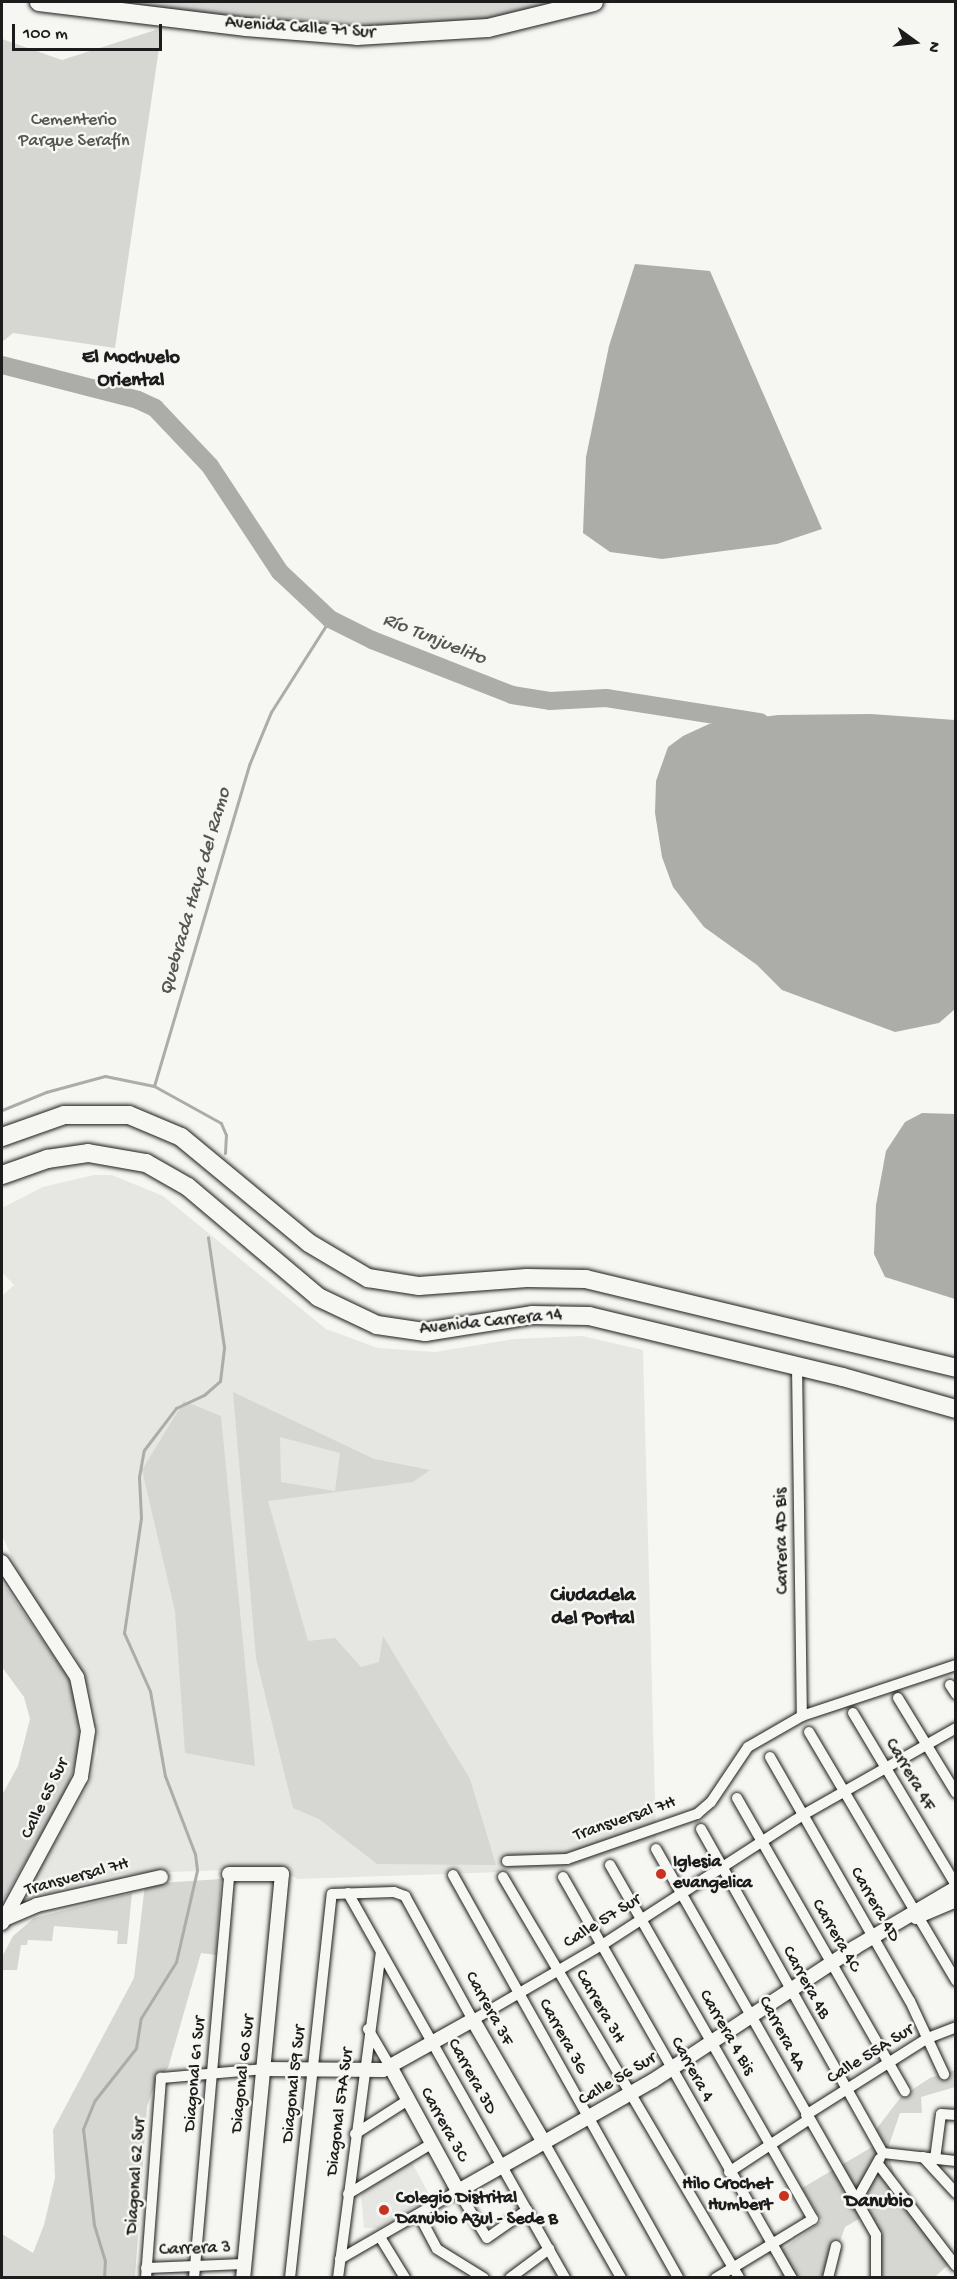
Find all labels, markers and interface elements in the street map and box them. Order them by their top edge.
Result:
scale bar [15,12,165,50]
north arrow [885,12,945,72]
street label: Avenida Calle 71 Sur [224,13,376,45]
text: 100 m [23,24,68,45]
text: N [922,39,943,54]
park label: Cementerio Parque Serafín [18,111,130,154]
district label: El Mochuelo Oriental [82,347,180,394]
water label: Río Tunjuelito [379,608,489,672]
water label: Quebrada Haya del Ramo [155,785,237,999]
street label: Avenida Carrera 14 [419,1305,563,1341]
street label: Carrera 4D Bis [771,1487,795,1595]
district label: Ciudadela del Portal [551,1584,635,1631]
street label: Carrera 4F [879,1735,939,1815]
street label: Calle 65 Sur [17,1755,75,1843]
street label: Transversal 7H [571,1792,679,1848]
place label: Iglesia evangelica [673,1853,752,1896]
street label: Transversal 7H [23,1854,131,1902]
street label: Carrera 4D [844,1864,904,1946]
marker: Iglesia evangelica [654,1867,668,1881]
street label: Calle 57 Sur [560,1890,646,1954]
street label: Carrera 4C [805,1896,865,1976]
street label: Carrera 4B [776,1943,834,2023]
street label: Carrera 3H [569,1966,629,2048]
street label: Carrera 3F [459,1968,517,2050]
street label: Carrera 4 Bis [693,1986,759,2080]
street label: Carrera 4A [752,1993,810,2075]
street label: Carrera 3G [532,1995,592,2079]
street label: Diagonal 60 Sur [227,2014,261,2134]
street label: Diagonal 61 Sur [180,2015,212,2133]
street label: Calle 55A Sur [824,2020,918,2090]
street label: Diagonal 59 Sur [278,2024,312,2144]
street label: Carrera 4 [664,2034,718,2106]
street label: Carrera 3D [441,2035,501,2119]
street label: Diagonal 57A Sur [322,2047,360,2177]
street label: Calle 56 Sur [575,2048,661,2112]
street label: Carrera 3C [414,2084,472,2166]
street label: Diagonal 62 Sur [122,2117,152,2235]
place label: Hilo Crochet Humbert [682,2175,772,2218]
place label: Colegio Distrital Danubio Azul - Sede B [396,2189,558,2232]
marker: Hilo Crochet Humbert [777,2189,791,2203]
district label: Danubio [845,2190,913,2214]
marker: Colegio Distrital Danubio Azul - Sede B [377,2203,391,2217]
street label: Carrera 3 [159,2238,231,2262]

